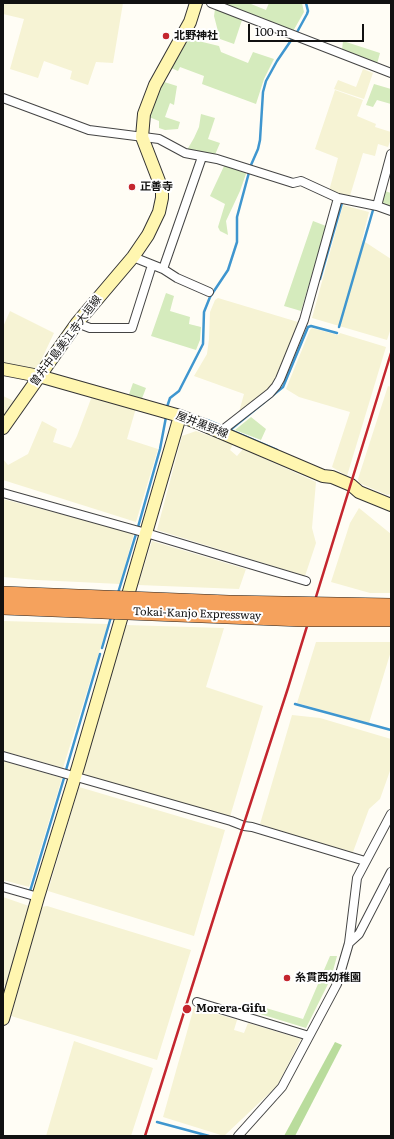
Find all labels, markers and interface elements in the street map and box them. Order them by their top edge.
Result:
scale bar [250,16,366,42]
text: 100 m [255,22,288,40]
place label: 北野神社 [174,29,218,43]
marker: 北野神社 [161,31,171,41]
place label: 正善寺 [140,180,173,194]
marker: 正善寺 [127,182,137,192]
street label: 曽井中島美江寺大垣線 [28,293,104,389]
street label: 屋井黒野線 [174,409,230,441]
street label: Tokai-Kanjo Expressway [133,605,261,623]
place label: 糸貫西幼稚園 [295,971,361,985]
marker: 糸貫西幼稚園 [282,973,292,983]
place label: Morera-Gifu [196,1002,266,1016]
marker: Morera-Gifu [181,1003,193,1015]

